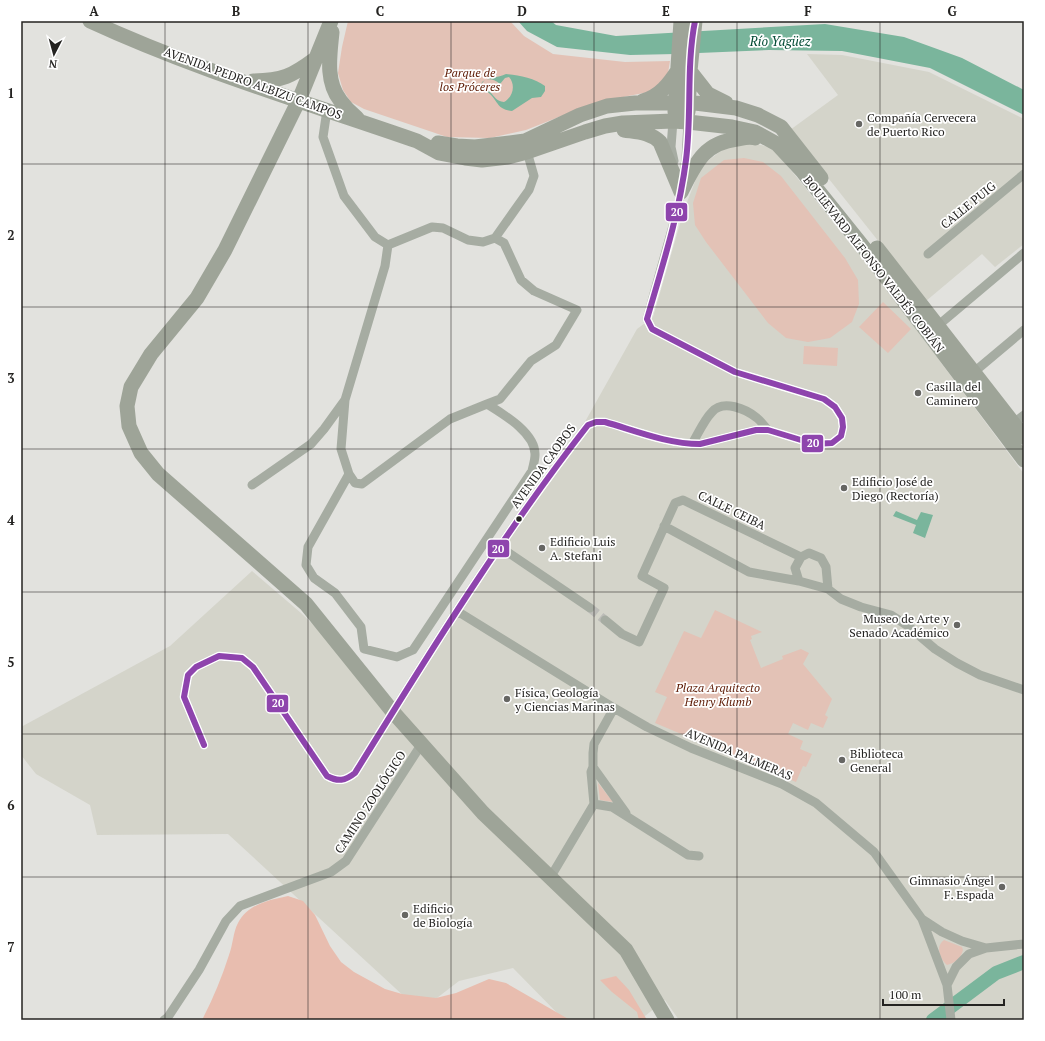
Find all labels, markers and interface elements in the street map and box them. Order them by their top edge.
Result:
text: A [89,2,99,20]
text: B [232,2,240,20]
text: C [376,2,384,20]
text: D [517,2,527,20]
text: E [662,2,670,20]
text: F [804,2,812,20]
text: G [947,2,957,20]
water label: Río Yagüez [749,32,811,50]
north arrow [34,34,74,74]
street label: AVENIDA PEDRO ALBIZU CAMPOS [162,44,344,122]
text: N [47,56,58,71]
park label: Parque de los Próceres [440,65,500,94]
text: 1 [7,84,15,102]
place label: Compañía Cervecera de Puerto Rico [867,110,976,139]
marker: Compañía Cervecera de Puerto Rico [854,119,864,129]
street label: BOULEVARD ALFONSO VALDÉS COBIÁN [800,173,948,356]
street label: CALLE PUIG [937,178,999,232]
line badge: 20 [665,202,688,222]
text: 20 [671,205,683,219]
text: 2 [7,226,15,244]
text: 3 [7,369,15,387]
place label: Casilla del Caminero [926,379,981,408]
marker: Casilla del Caminero [913,388,923,398]
street label: AVENIDA CAOBOS [507,421,579,511]
line badge: 20 [801,434,824,453]
text: 20 [807,436,819,450]
place label: Edificio José de Diego (Rectoría) [852,474,939,503]
marker: Edificio José de Diego (Rectoría) [839,483,849,493]
street label: CALLE CEIBA [696,487,769,533]
text: 4 [7,511,15,529]
unlabelled marker [514,514,524,524]
place label: Edificio Luis A. Stefani [550,534,616,563]
line badge: 20 [487,539,510,558]
text: 20 [492,542,504,556]
marker: Edificio Luis A. Stefani [537,543,547,553]
place label: Museo de Arte y Senado Académico [849,611,950,640]
marker: Museo de Arte y Senado Académico [952,620,962,630]
text: 5 [7,653,15,671]
park label: Plaza Arquitecto Henry Klumb [675,680,760,709]
place label: Física, Geología y Ciencias Marinas [514,685,615,714]
line badge: 20 [266,694,289,713]
marker: Física, Geología y Ciencias Marinas [502,694,512,704]
text: 20 [272,696,284,710]
street label: AVENIDA PALMERAS [683,725,795,783]
place label: Biblioteca General [850,746,903,775]
street label: CAMINO ZOOLÓGICO [331,748,409,856]
marker: Biblioteca General [837,755,847,765]
text: 6 [7,796,15,814]
place label: Gimnasio Ángel F. Espada [909,873,994,902]
marker: Gimnasio Ángel F. Espada [997,882,1007,892]
place label: Edificio de Biología [413,901,472,930]
marker: Edificio de Biología [400,910,410,920]
text: 7 [7,938,15,956]
scale bar [883,981,1004,1007]
text: 100 m [889,987,922,1002]

